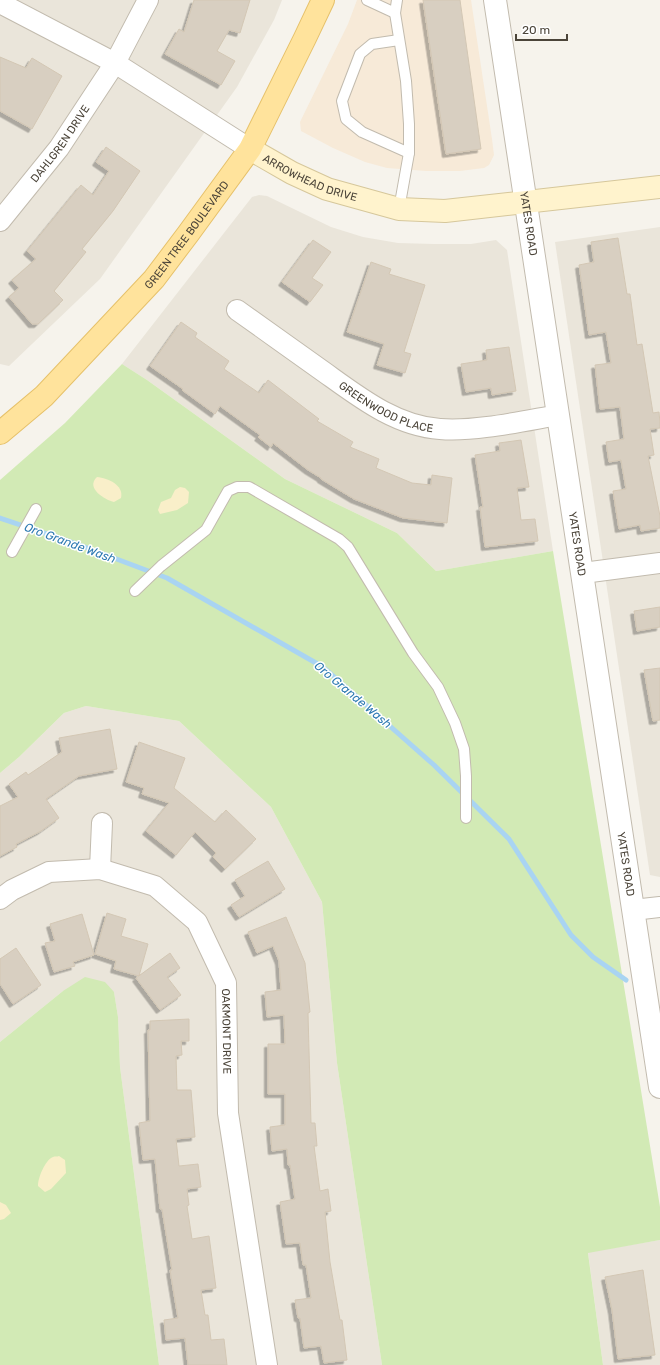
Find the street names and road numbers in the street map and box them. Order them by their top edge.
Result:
street label: DAHLGREN DRIVE [28,102,92,185]
street label: ARROWHEAD DRIVE [261,151,359,204]
street label: GREEN TREE BOULEVARD [142,178,231,292]
street label: YATES ROAD [518,190,540,257]
street label: GREENWOOD PLACE [337,378,434,435]
street label: YATES ROAD [566,511,589,577]
street label: YATES ROAD [615,831,637,897]
street label: OAKMONT DRIVE [220,988,234,1075]

